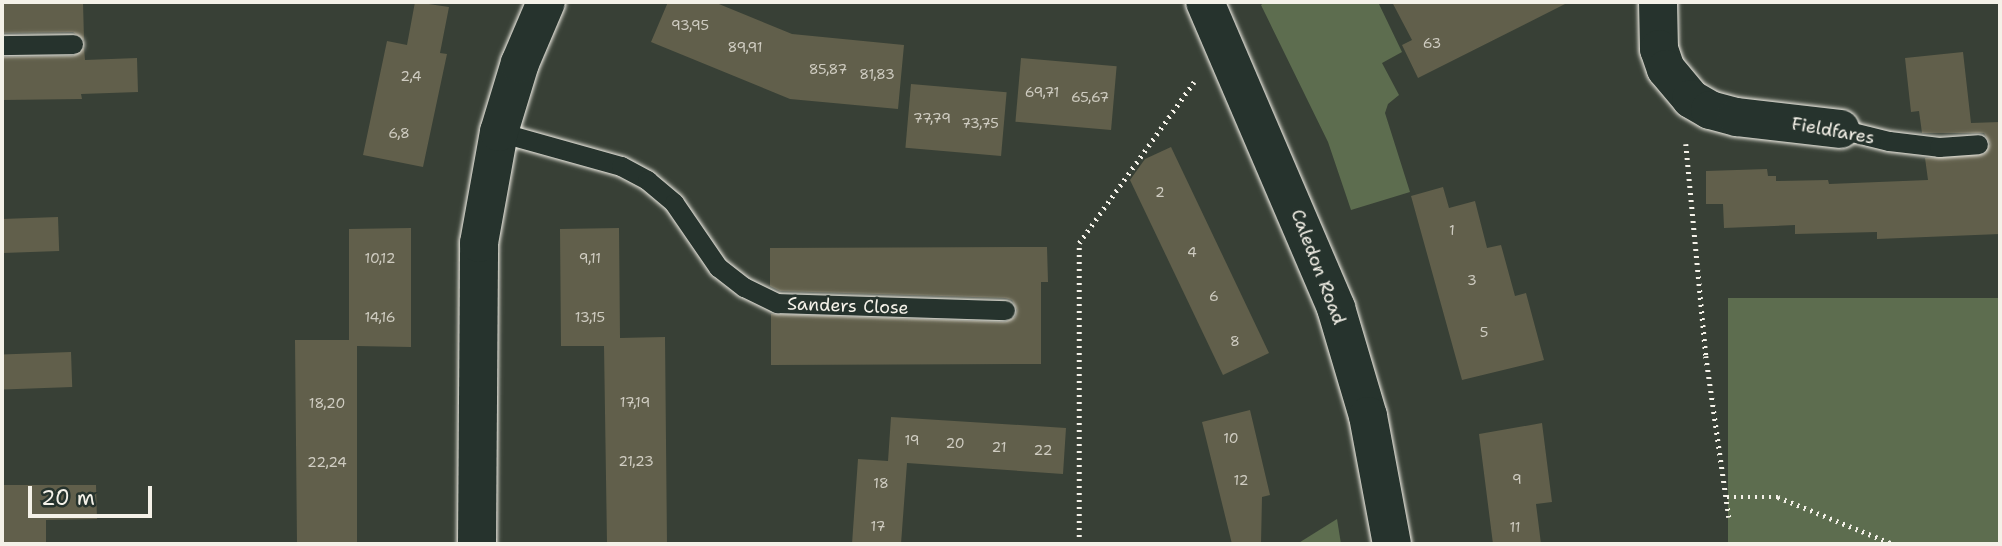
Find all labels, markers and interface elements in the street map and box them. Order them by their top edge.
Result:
house number: 93,95 [671,17,709,33]
house number: 63 [1423,35,1441,51]
house number: 89,91 [727,39,763,55]
house number: 85,87 [809,61,847,77]
house number: 81,83 [859,66,895,82]
house number: 2,4 [400,68,422,84]
house number: 69,71 [1025,84,1059,100]
house number: 65,67 [1071,89,1109,105]
house number: 77,79 [913,110,951,126]
street label: Fieldfares [1790,113,1876,149]
house number: 73,75 [961,115,999,131]
house number: 6,8 [388,125,410,141]
house number: 2 [1155,184,1165,200]
street label: Caledon Road [1286,206,1350,328]
house number: 1 [1449,222,1455,238]
house number: 4 [1187,244,1197,260]
house number: 10,12 [364,250,396,266]
house number: 9,11 [579,250,601,266]
house number: 3 [1467,272,1477,288]
house number: 6 [1209,288,1219,304]
street label: Sanders Close [787,293,909,319]
house number: 14,16 [364,309,396,325]
house number: 13,15 [575,309,605,325]
house number: 5 [1480,324,1488,340]
house number: 8 [1230,333,1240,349]
house number: 17,19 [620,394,650,410]
house number: 18,20 [309,395,345,411]
house number: 10 [1223,430,1239,446]
house number: 19 [904,432,920,448]
house number: 20 [945,435,965,451]
house number: 21 [992,439,1006,455]
house number: 22 [1034,442,1052,458]
house number: 21,23 [618,453,654,469]
house number: 22,24 [307,454,347,470]
house number: 9 [1512,471,1522,487]
scale bar [32,472,156,516]
house number: 12 [1234,472,1248,488]
house number: 18 [873,475,889,491]
text: 20 m [41,484,95,512]
house number: 17 [871,518,885,534]
house number: 11 [1509,519,1521,535]

